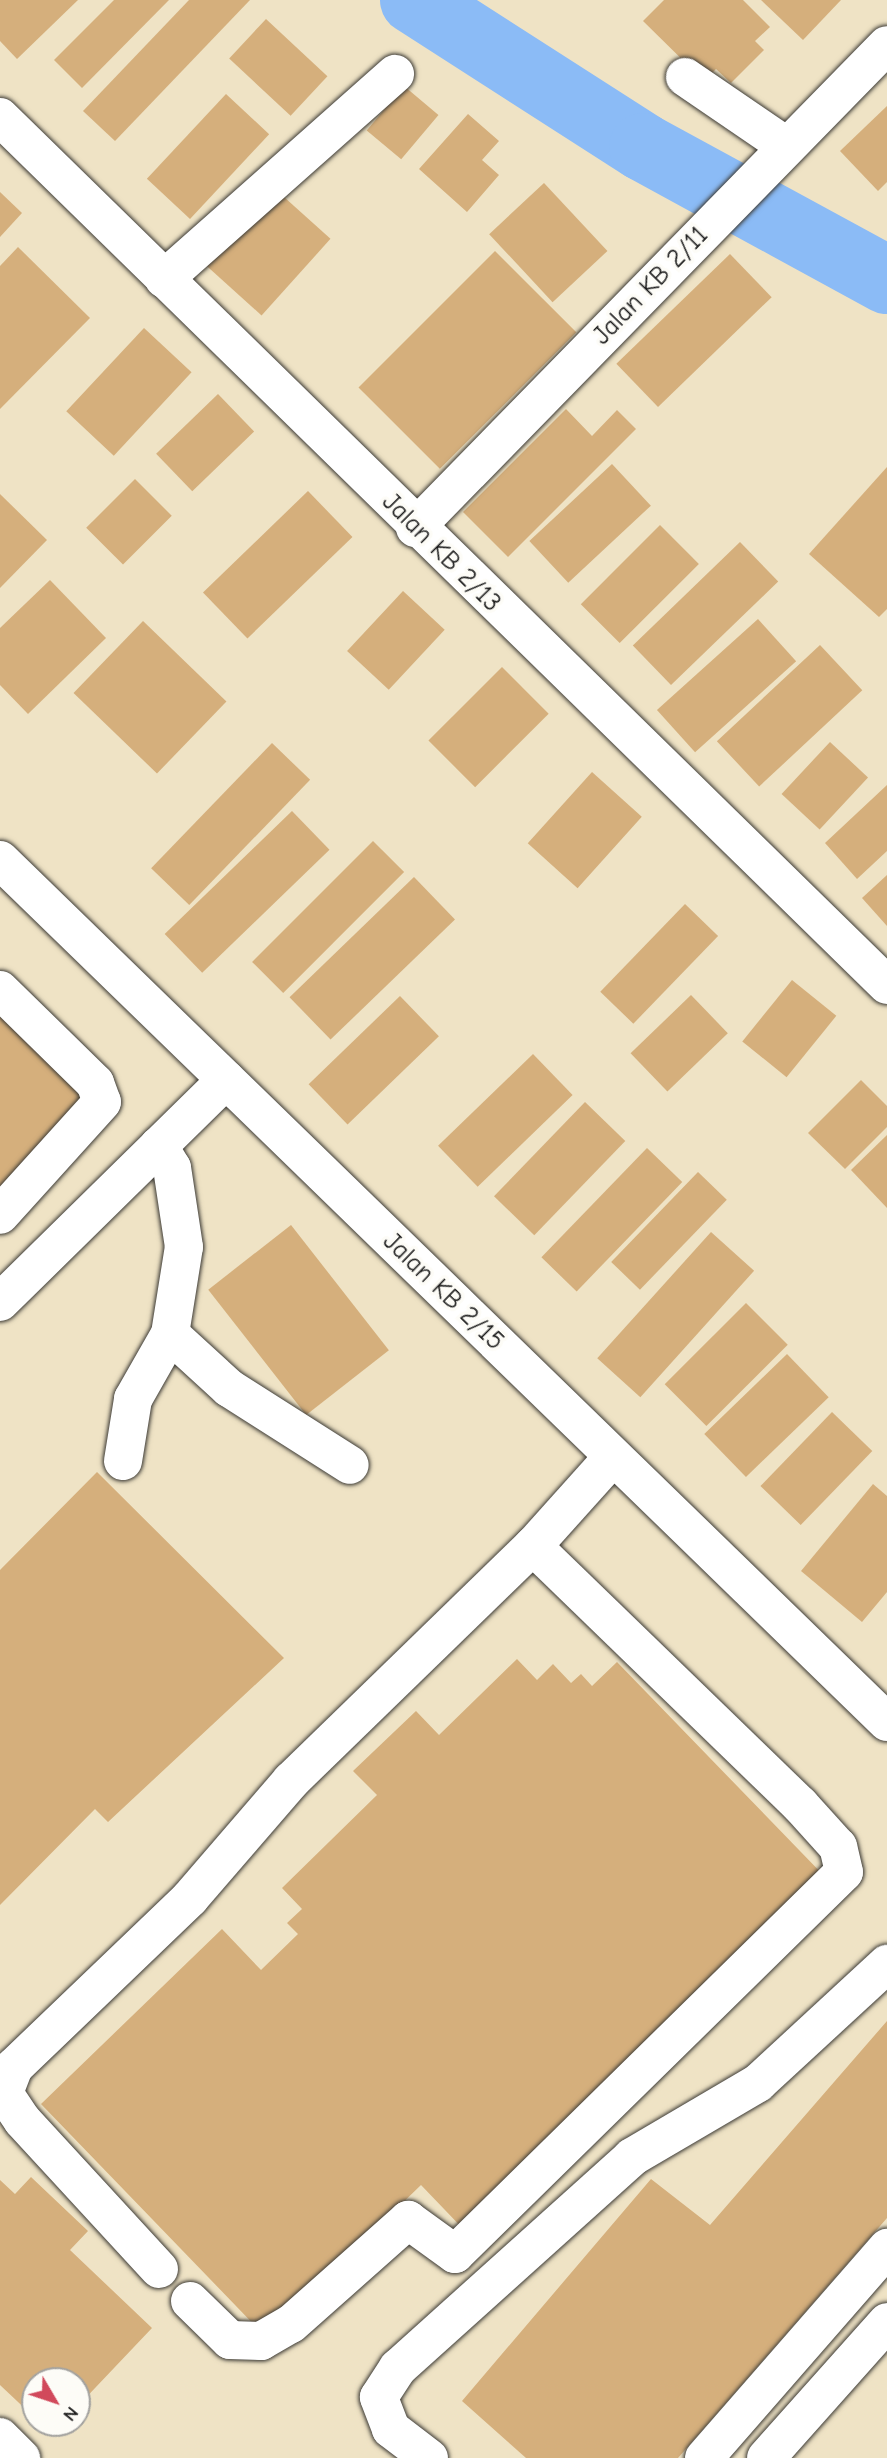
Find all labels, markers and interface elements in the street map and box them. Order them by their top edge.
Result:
street label: Jalan KB 2/11 [587,220,715,352]
street label: Jalan KB 2/13 [375,487,507,619]
street label: Jalan KB 2/15 [376,1227,510,1357]
north arrow [21,2367,91,2437]
text: N [58,2402,83,2426]

